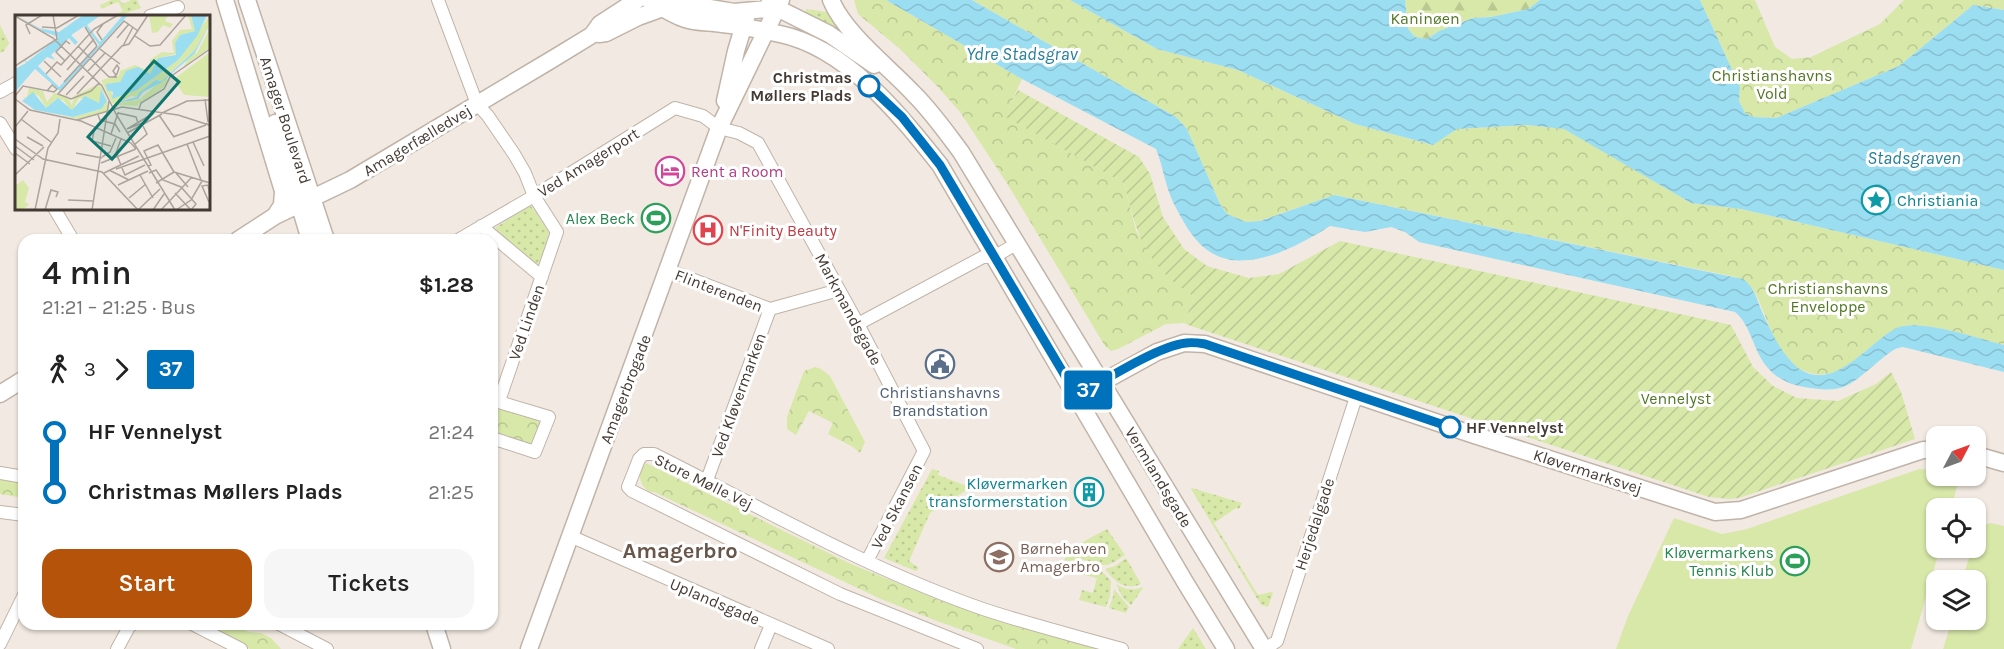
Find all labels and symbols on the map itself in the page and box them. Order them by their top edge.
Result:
park label: Kaninøen [1390,9,1460,28]
inset map [15,15,210,210]
water label: Ydre Stadsgrav [966,43,1079,65]
street label: Amager Boulevard [256,54,315,186]
park label: Christianshavns Vold [1712,66,1832,103]
place label: Christmas Møllers Plads [750,68,852,105]
marker: Christmas Møllers Plads [858,75,880,97]
street label: Amagerfælledvej [360,101,475,180]
street label: Ved Amagerport [534,124,642,201]
water label: Stadsgraven [1867,147,1961,169]
hotel icon: Rent a Room [654,155,686,187]
place label: Rent a Room [691,162,783,181]
place icon: Christiania [1860,184,1892,216]
place label: Christiania [1897,191,1978,210]
sports icon: Alex Beck [640,202,672,234]
place label: Alex Beck [566,209,635,228]
hospital icon: N'Finity Beauty [692,214,724,246]
place label: N'Finity Beauty [729,221,838,240]
street label: Markmandsgade [811,250,886,368]
street label: Flinterenden [672,265,765,316]
park label: Christianshavns Enveloppe [1768,279,1888,316]
street label: Ved Linden [505,282,548,363]
street label: Ved Kløvermarken [707,330,770,460]
street label: Amagerbrogade [596,332,655,447]
public building icon: Christianshavns Brandstation [924,348,956,380]
line badge: 37 [1061,370,1115,410]
place label: Christianshavns Brandstation [880,383,1000,420]
park label: Vennelyst [1641,389,1711,408]
marker: HF Vennelyst [1439,416,1461,438]
place label: HF Vennelyst [1466,418,1564,437]
street label: Vermlandsgade [1121,424,1196,531]
north arrow [1926,426,1986,486]
street label: Kløvermarksvej [1531,445,1645,498]
street label: Store Mølle Vej [651,449,756,513]
street label: Ved Skansen [867,460,926,552]
place label: Kløvermarken transformerstation [928,474,1068,511]
street label: Herjedalgade [1291,475,1338,573]
building icon: Kløvermarken transformerstation [1073,476,1105,508]
district label: Amagerbro [622,538,738,564]
place label: Børnehaven Amagerbro [1020,539,1107,576]
school or university icon: Børnehaven Amagerbro [983,541,1015,573]
place label: Kløvermarkens Tennis Klub [1664,543,1774,580]
sports icon: Kløvermarkens Tennis Klub [1779,545,1811,577]
street label: Uplandsgade [667,574,763,629]

